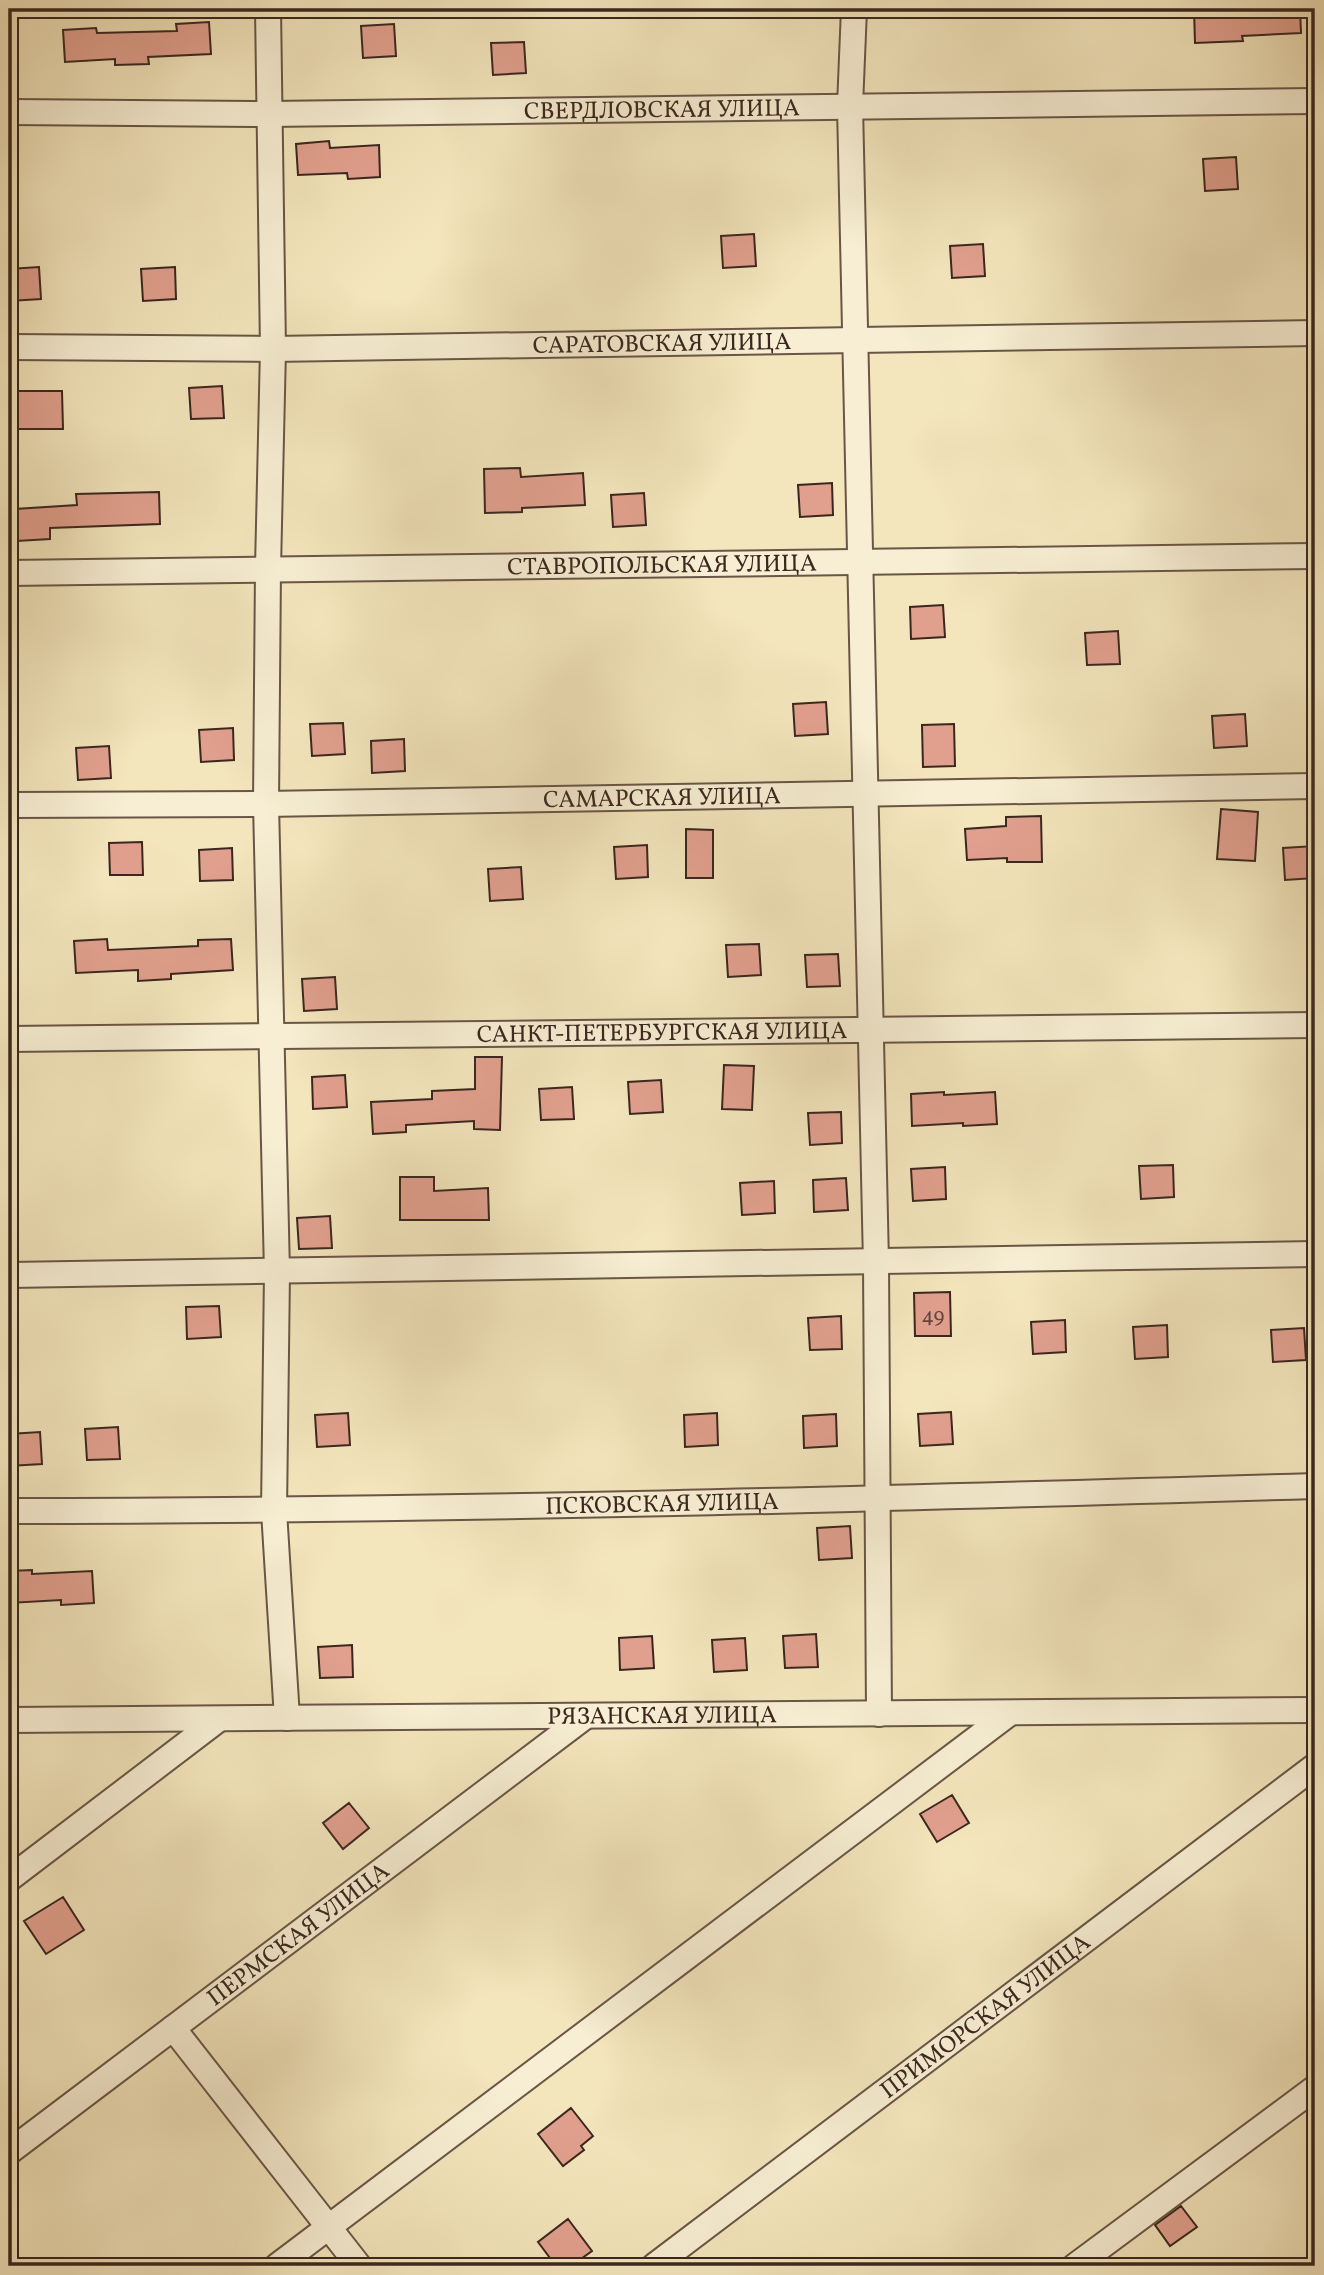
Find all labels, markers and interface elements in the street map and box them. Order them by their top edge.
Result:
street label: СВЕРДЛОВСКАЯ УЛИЦА [524,92,800,130]
street label: САРАТОВСКАЯ УЛИЦА [532,326,792,364]
street label: СТАВРОПОЛЬСКАЯ УЛИЦА [507,547,817,586]
street label: САМАРСКАЯ УЛИЦА [543,780,781,818]
street label: САНКТ-ПЕТЕРБУРГСКАЯ УЛИЦА [476,1015,848,1053]
house number: 49 [922,1302,945,1331]
street label: ПСКОВСКАЯ УЛИЦА [545,1486,779,1525]
street label: РЯЗАНСКАЯ УЛИЦА [547,1699,777,1735]
street label: ПЕРМСКАЯ УЛИЦА [201,1855,397,2015]
street label: ПРИМОРСКАЯ УЛИЦА [874,1926,1099,2108]

